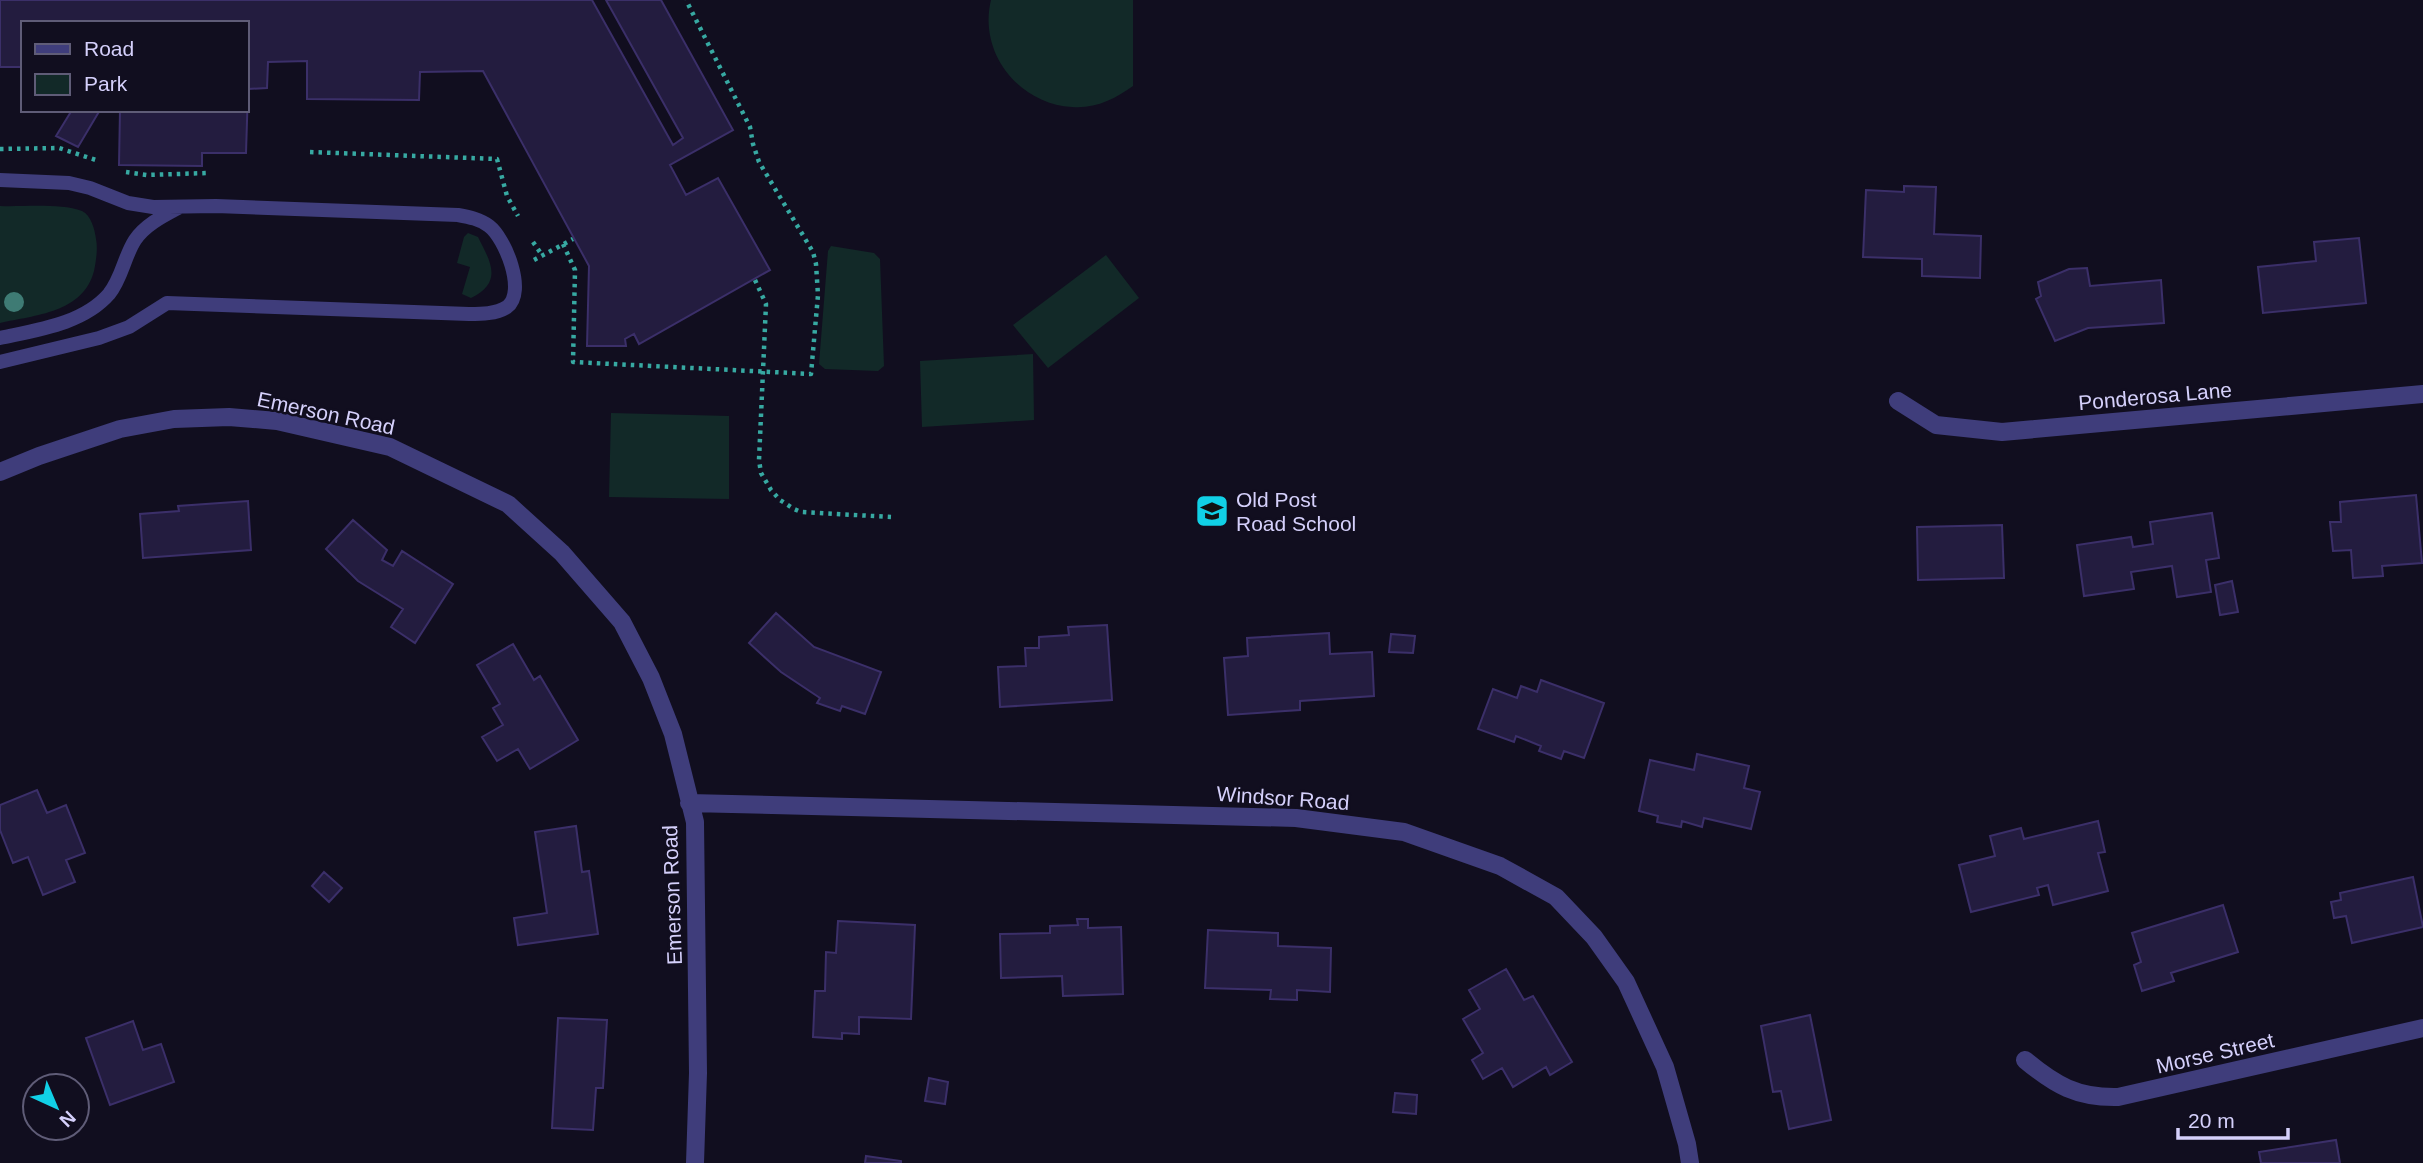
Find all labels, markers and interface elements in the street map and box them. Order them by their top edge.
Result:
legend [21,21,248,112]
text: Road [84,37,134,60]
text: Park [84,72,128,95]
street label: Ponderosa Lane [2077,378,2233,414]
street label: Emerson Road [255,387,397,439]
place label: Old Post Road School [1236,488,1356,535]
school or university icon: Old Post Road School [1193,492,1231,530]
street label: Windsor Road [1216,782,1350,814]
street label: Emerson Road [658,825,686,965]
street label: Morse Street [2154,1028,2276,1078]
north arrow [21,1072,91,1142]
scale bar [2178,1096,2288,1140]
text: N [55,1107,80,1131]
text: 20 m [2188,1109,2235,1132]

